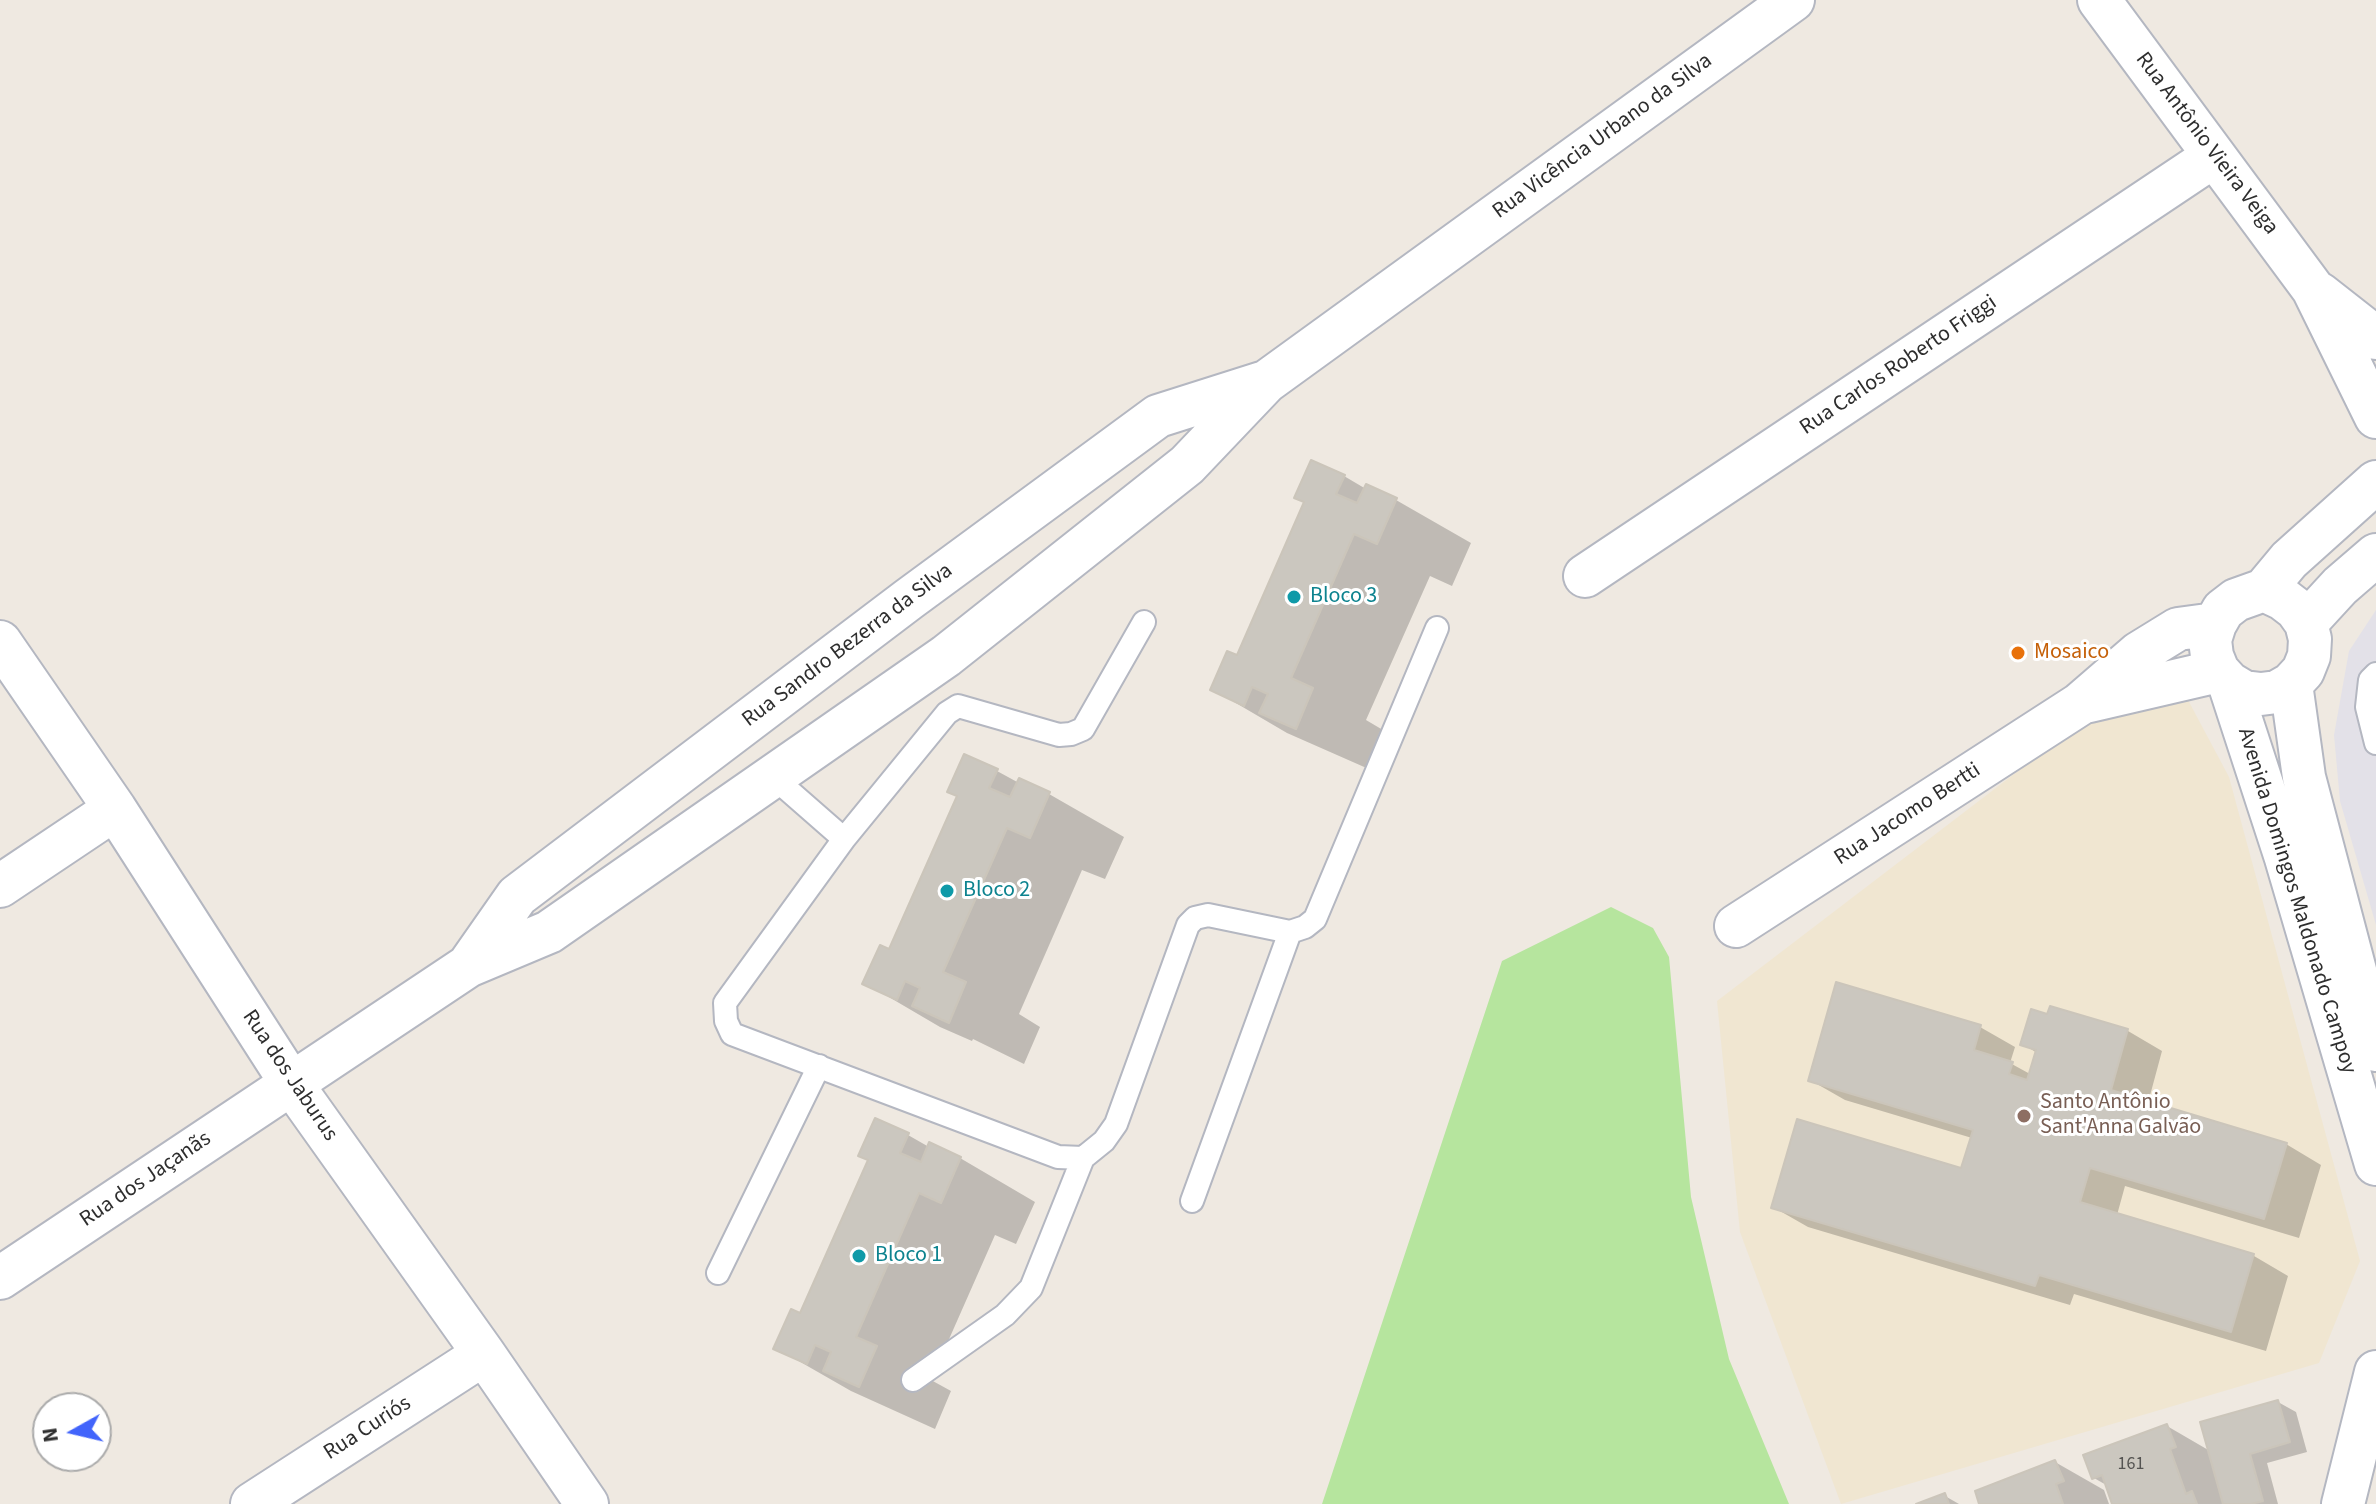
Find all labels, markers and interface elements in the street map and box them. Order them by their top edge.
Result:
street label: Rua Antônio Vieira Veiga [2129,48,2283,240]
street label: Rua Vicência Urbano da Silva [1488,49,1718,225]
street label: Rua Carlos Roberto Friggi [1796,290,2002,442]
street label: Rua Sandro Bezerra da Silva [738,558,958,734]
place label: Bloco 3 [1310,584,1377,610]
marker: Bloco 3 [1285,588,1303,606]
place label: Mosaico [2034,640,2109,666]
marker: Mosaico [2009,644,2027,662]
street label: Avenida Domingos Maldonado Campoy [2231,725,2361,1077]
street label: Rua Jacomo Bertti [1830,758,1986,872]
place label: Bloco 2 [963,878,1030,904]
marker: Bloco 2 [938,882,956,900]
street label: Rua dos Jaburus [235,1006,343,1146]
place label: Santo Antônio Sant'Anna Galvão [2040,1090,2201,1142]
marker: Santo Antônio Sant'Anna Galvão [2015,1107,2033,1125]
street label: Rua dos Jaçanãs [75,1126,217,1234]
place label: Bloco 1 [875,1243,942,1269]
marker: Bloco 1 [850,1247,868,1265]
street label: Rua Curiós [320,1391,416,1467]
north arrow [32,1392,112,1472]
text: N [33,1426,67,1445]
house number: 161 [2118,1454,2144,1476]

